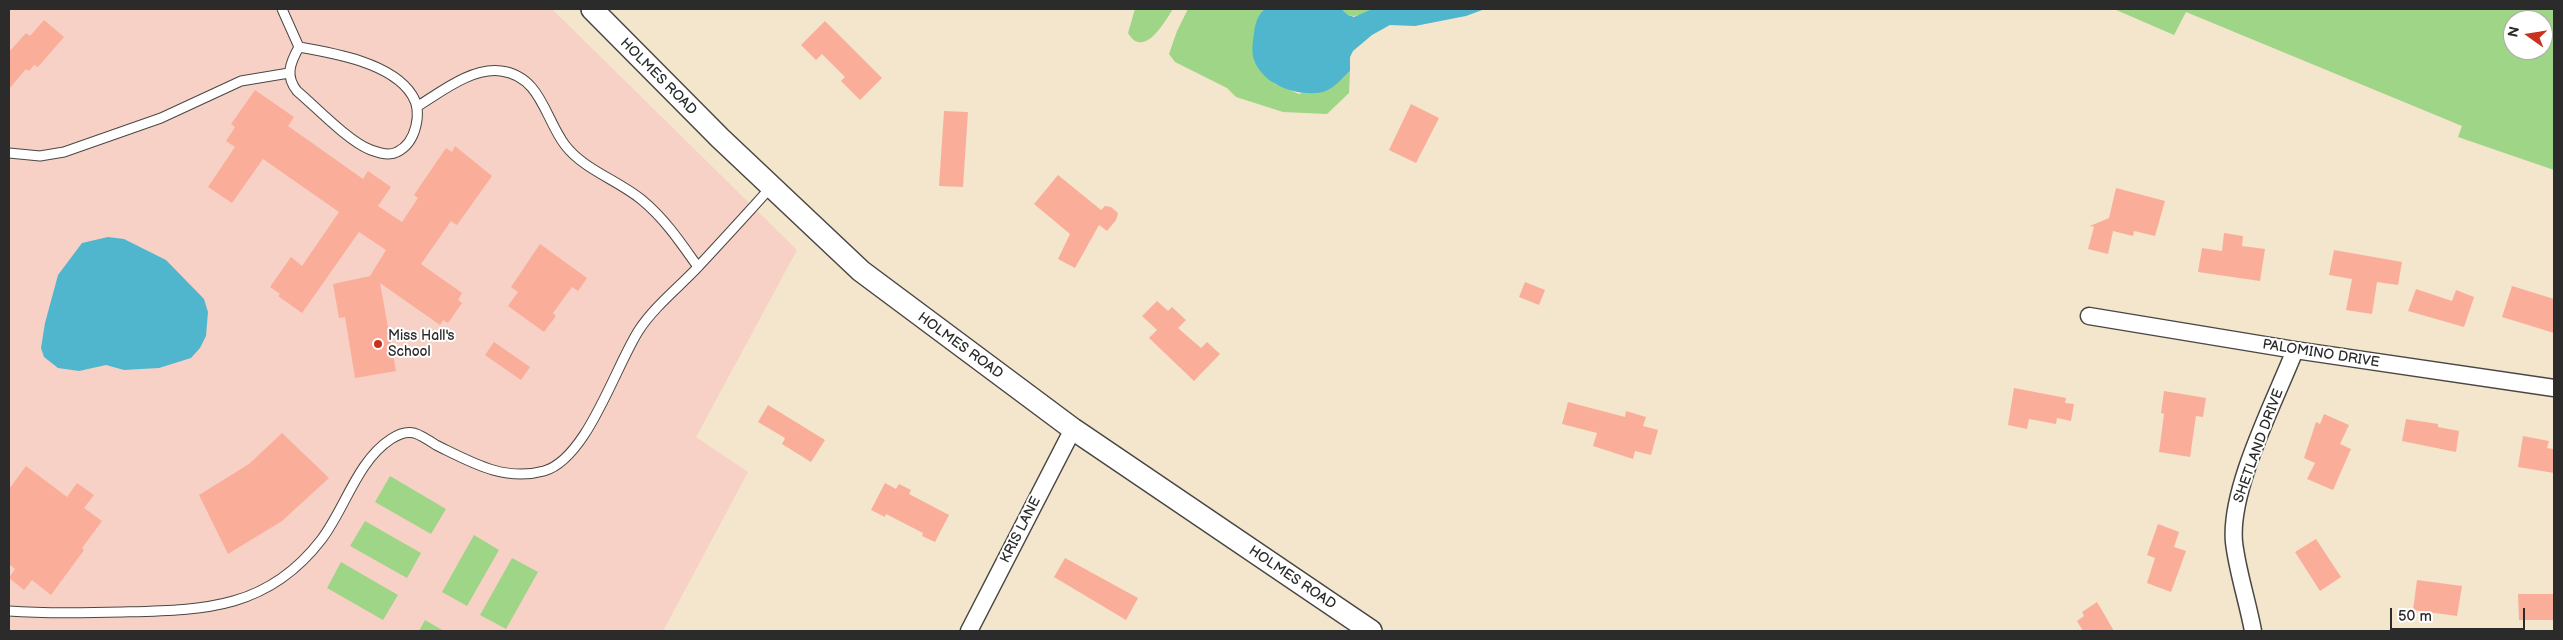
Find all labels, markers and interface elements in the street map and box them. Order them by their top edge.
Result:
north arrow [2503,10,2553,60]
text: N [2504,25,2523,39]
street label: HOLMES ROAD [616,35,700,119]
street label: HOLMES ROAD [914,309,1006,383]
place label: Miss Hall's School [388,328,455,361]
street label: PALOMINO DRIVE [2261,336,2381,372]
marker: Miss Hall's School [372,338,384,350]
street label: SHETLAND DRIVE [2231,387,2287,505]
street label: KRIS LANE [997,494,1045,566]
street label: HOLMES ROAD [1245,543,1339,613]
scale bar [2393,598,2528,630]
text: 50 m [2398,607,2432,626]

